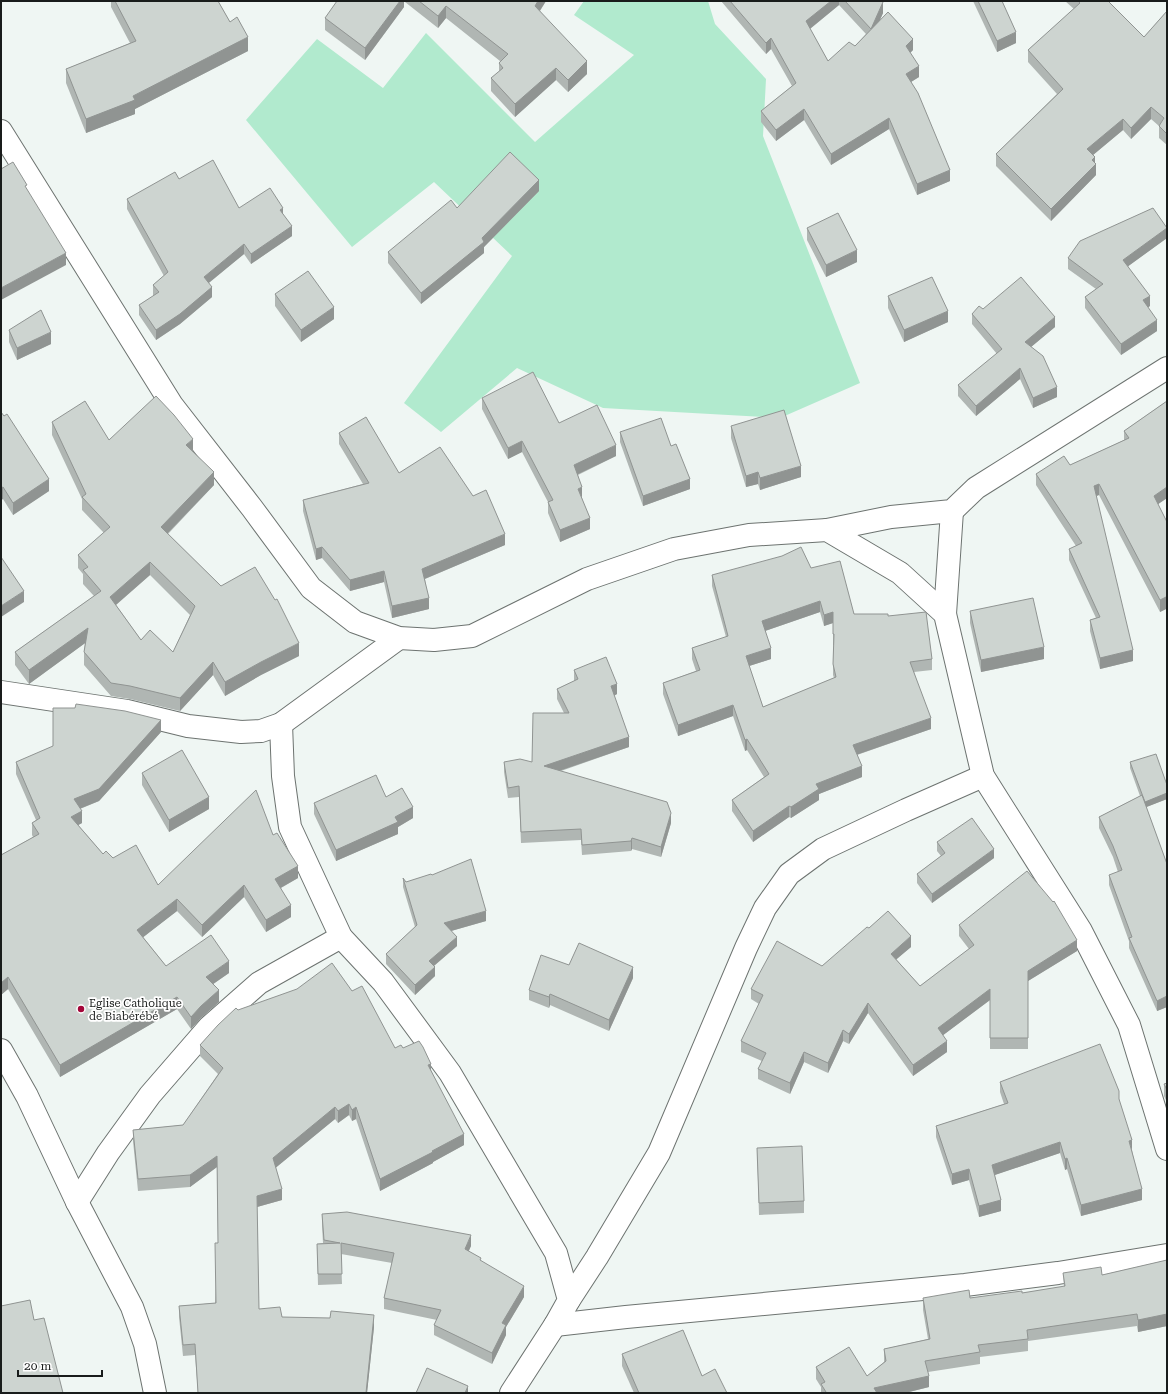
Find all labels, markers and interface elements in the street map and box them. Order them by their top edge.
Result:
place label: Eglise Catholique de Biabérébé [89,997,182,1023]
marker: Eglise Catholique de Biabérébé [76,1004,86,1014]
scale bar [18,1352,102,1378]
text: 20 m [24,1359,51,1373]

